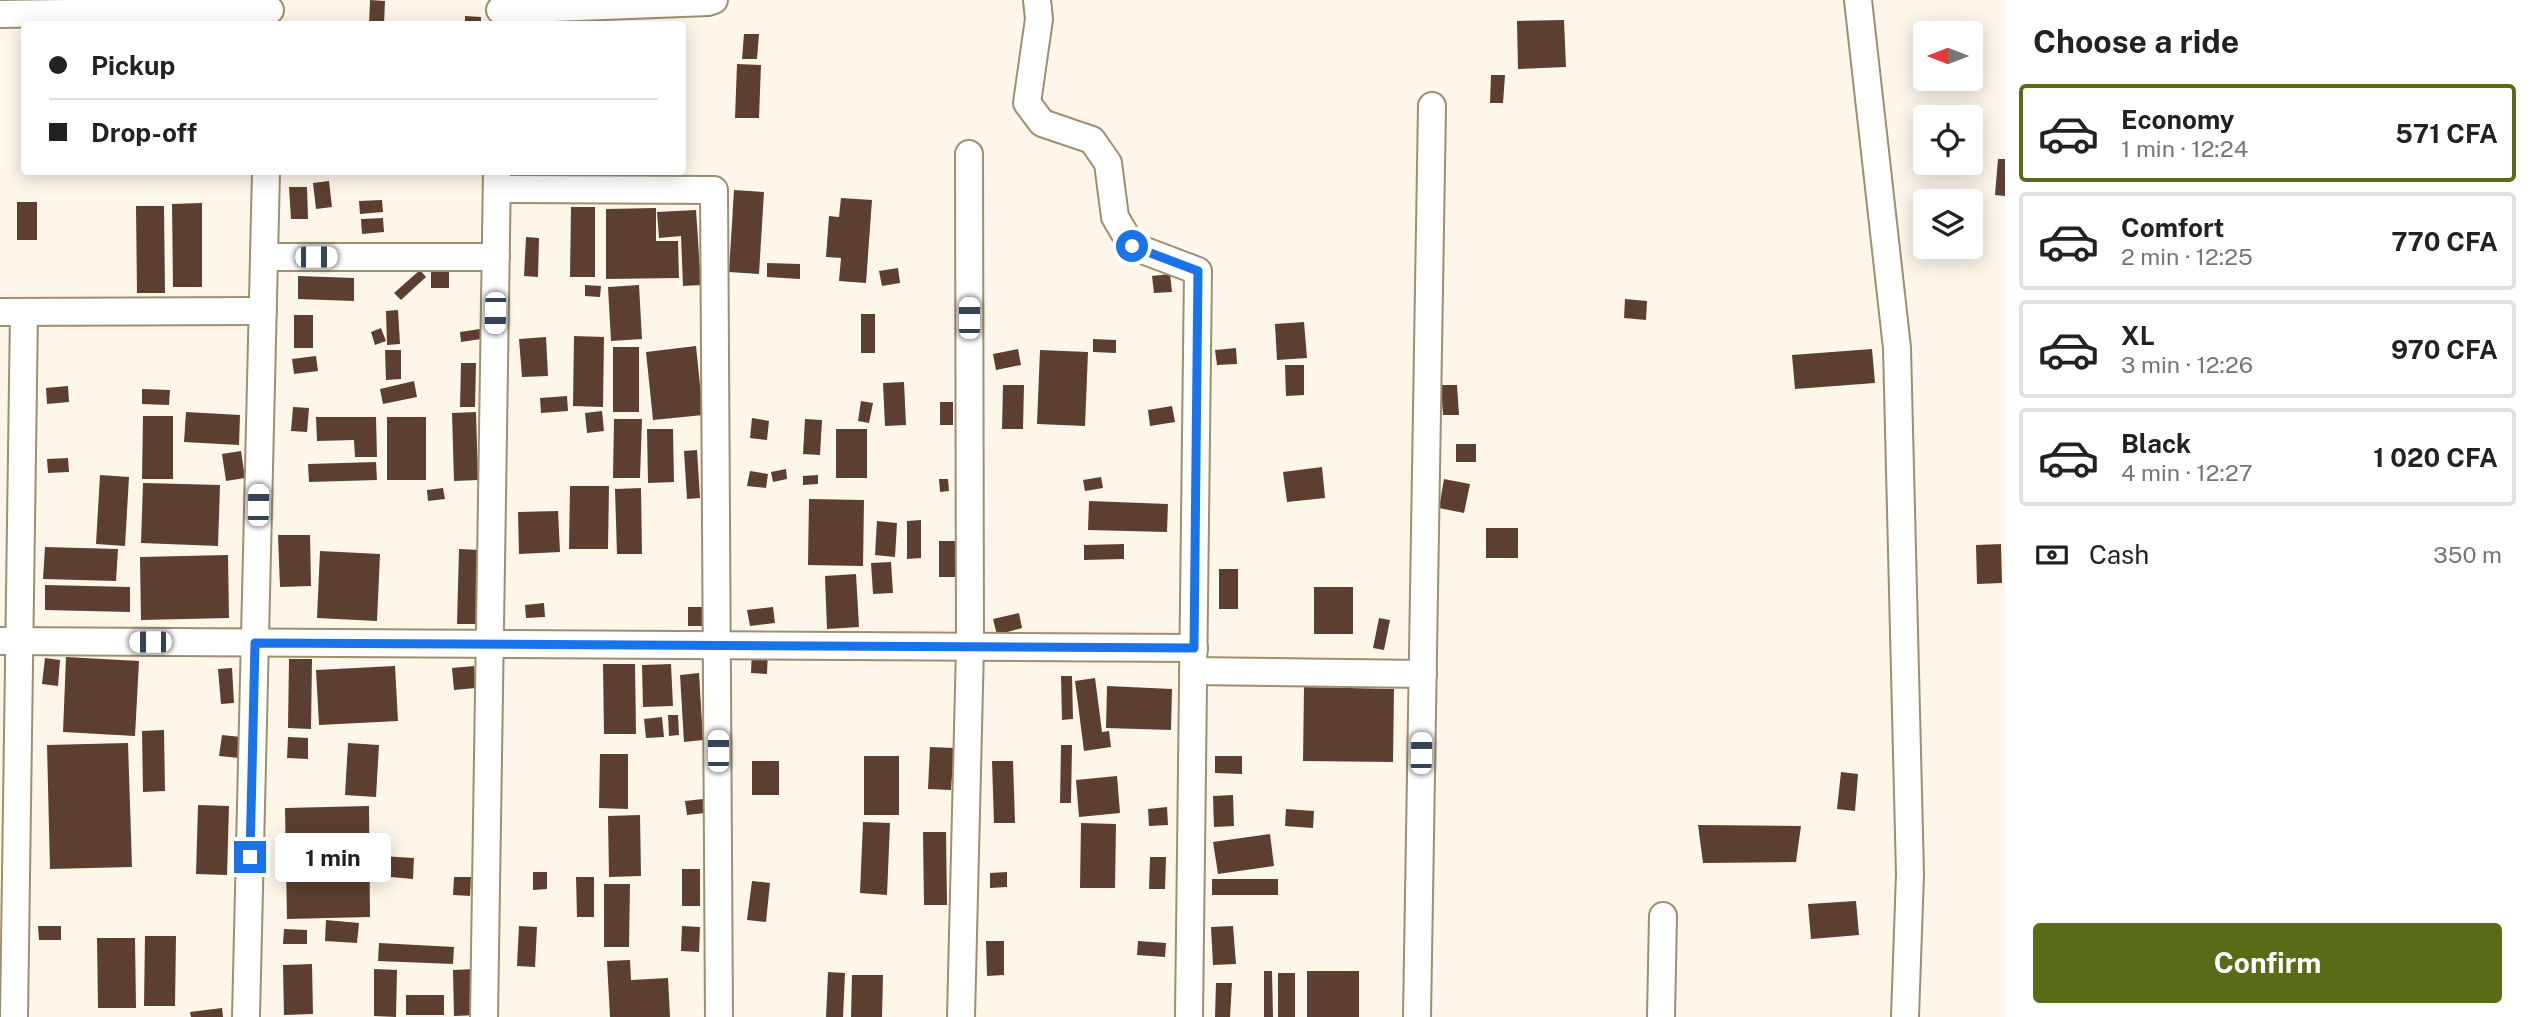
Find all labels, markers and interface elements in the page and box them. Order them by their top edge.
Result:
north arrow [1913,21,1983,91]
map controls [1913,21,1983,259]
text: Choose a ride [2033,23,2239,60]
text: Pickup [91,50,175,81]
icon: car [2037,102,2100,165]
text: Economy [2121,104,2234,135]
button: locate [1913,105,1983,175]
text: Drop-off [91,117,197,148]
text: 571 CFA [2395,118,2498,149]
text: 1 min · 12:24 [2121,135,2248,162]
button: layers [1913,189,1983,259]
icon: car [2037,210,2100,273]
text: Comfort [2121,212,2224,243]
text: 770 CFA [2391,226,2498,257]
route start [1116,230,1148,262]
text: 2 min · 12:25 [2121,243,2253,270]
car [296,247,338,268]
car [485,292,506,334]
car [959,297,980,339]
icon: car [2037,318,2100,381]
text: XL [2121,320,2155,351]
text: 970 CFA [2391,334,2498,365]
text: 3 min · 12:26 [2121,351,2253,378]
icon: car [2037,426,2100,489]
text: Black [2121,428,2191,459]
text: 1 020 CFA [2373,442,2498,473]
text: 4 min · 12:27 [2121,459,2253,486]
car [248,484,269,526]
icon: cash [2033,536,2071,574]
text: Cash [2089,539,2149,570]
text: 350 m [2433,541,2502,568]
car [130,632,172,653]
car [708,730,729,772]
car [1411,732,1432,774]
callout: 1 min [274,832,390,882]
route end [234,841,266,873]
text: 1 min [305,844,361,871]
button: Confirm [2033,923,2502,1003]

